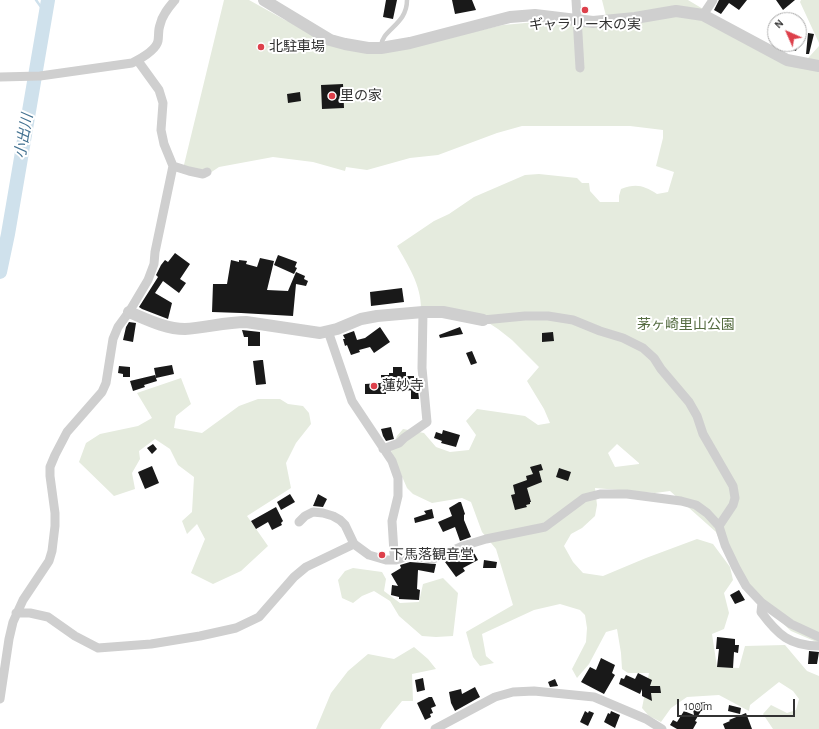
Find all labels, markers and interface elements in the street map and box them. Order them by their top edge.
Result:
marker: ギャラリー木の実 [580,5,590,15]
north arrow [767,12,807,52]
place label: ギャラリー木の実 [529,17,641,33]
text: N [772,17,785,30]
place label: 北駐車場 [269,39,325,55]
marker: 北駐車場 [256,42,266,52]
place label: 里の家 [340,88,382,104]
marker: 里の家 [327,91,337,101]
water label: 小出川 [11,112,37,160]
park label: 茅ヶ崎里山公園 [637,317,735,333]
place label: 蓮妙寺 [382,378,424,394]
marker: 蓮妙寺 [369,381,379,391]
place label: 下馬落観音堂 [390,547,474,563]
marker: 下馬落観音堂 [377,550,387,560]
scale bar [679,691,797,717]
text: 100 m [684,700,712,712]

